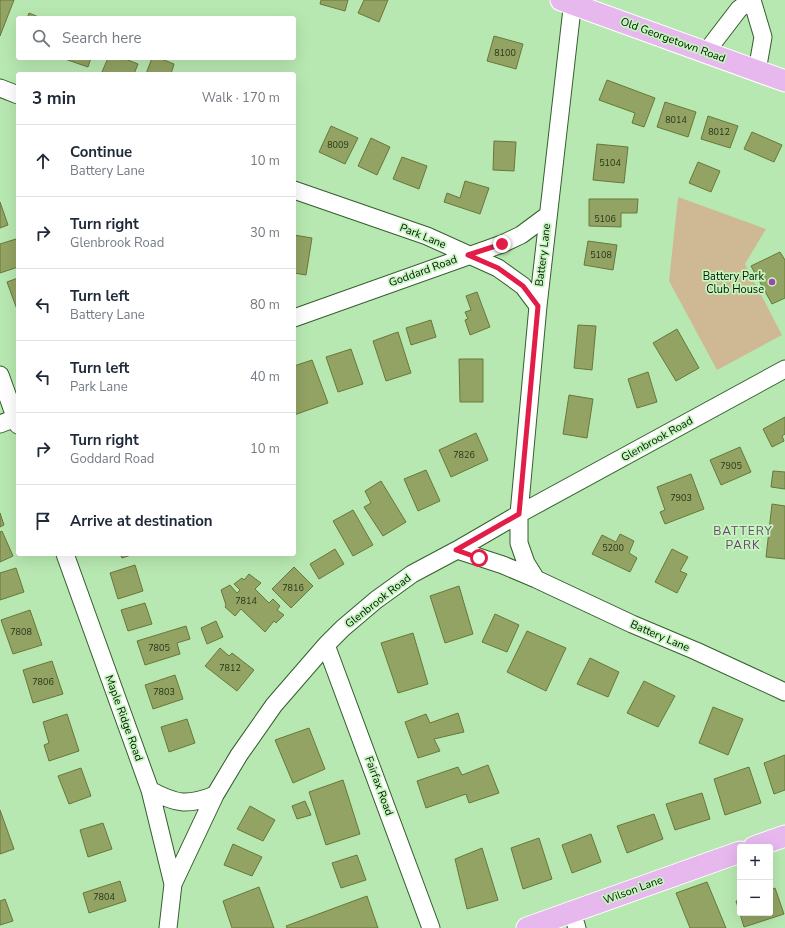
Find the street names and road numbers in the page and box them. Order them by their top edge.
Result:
street label: Old Georgetown Road [618,14,728,66]
street label: Park Lane [398,220,449,252]
street label: Battery Lane [532,223,554,287]
street label: Goddard Road [387,252,459,290]
street label: Glenbrook Road [619,413,695,465]
street label: Glenbrook Road [342,571,414,631]
street label: Battery Lane [628,617,692,655]
street label: Maple Ridge Road [101,673,147,763]
street label: Fairfax Road [361,754,397,818]
street label: Wilson Lane [601,872,665,908]

